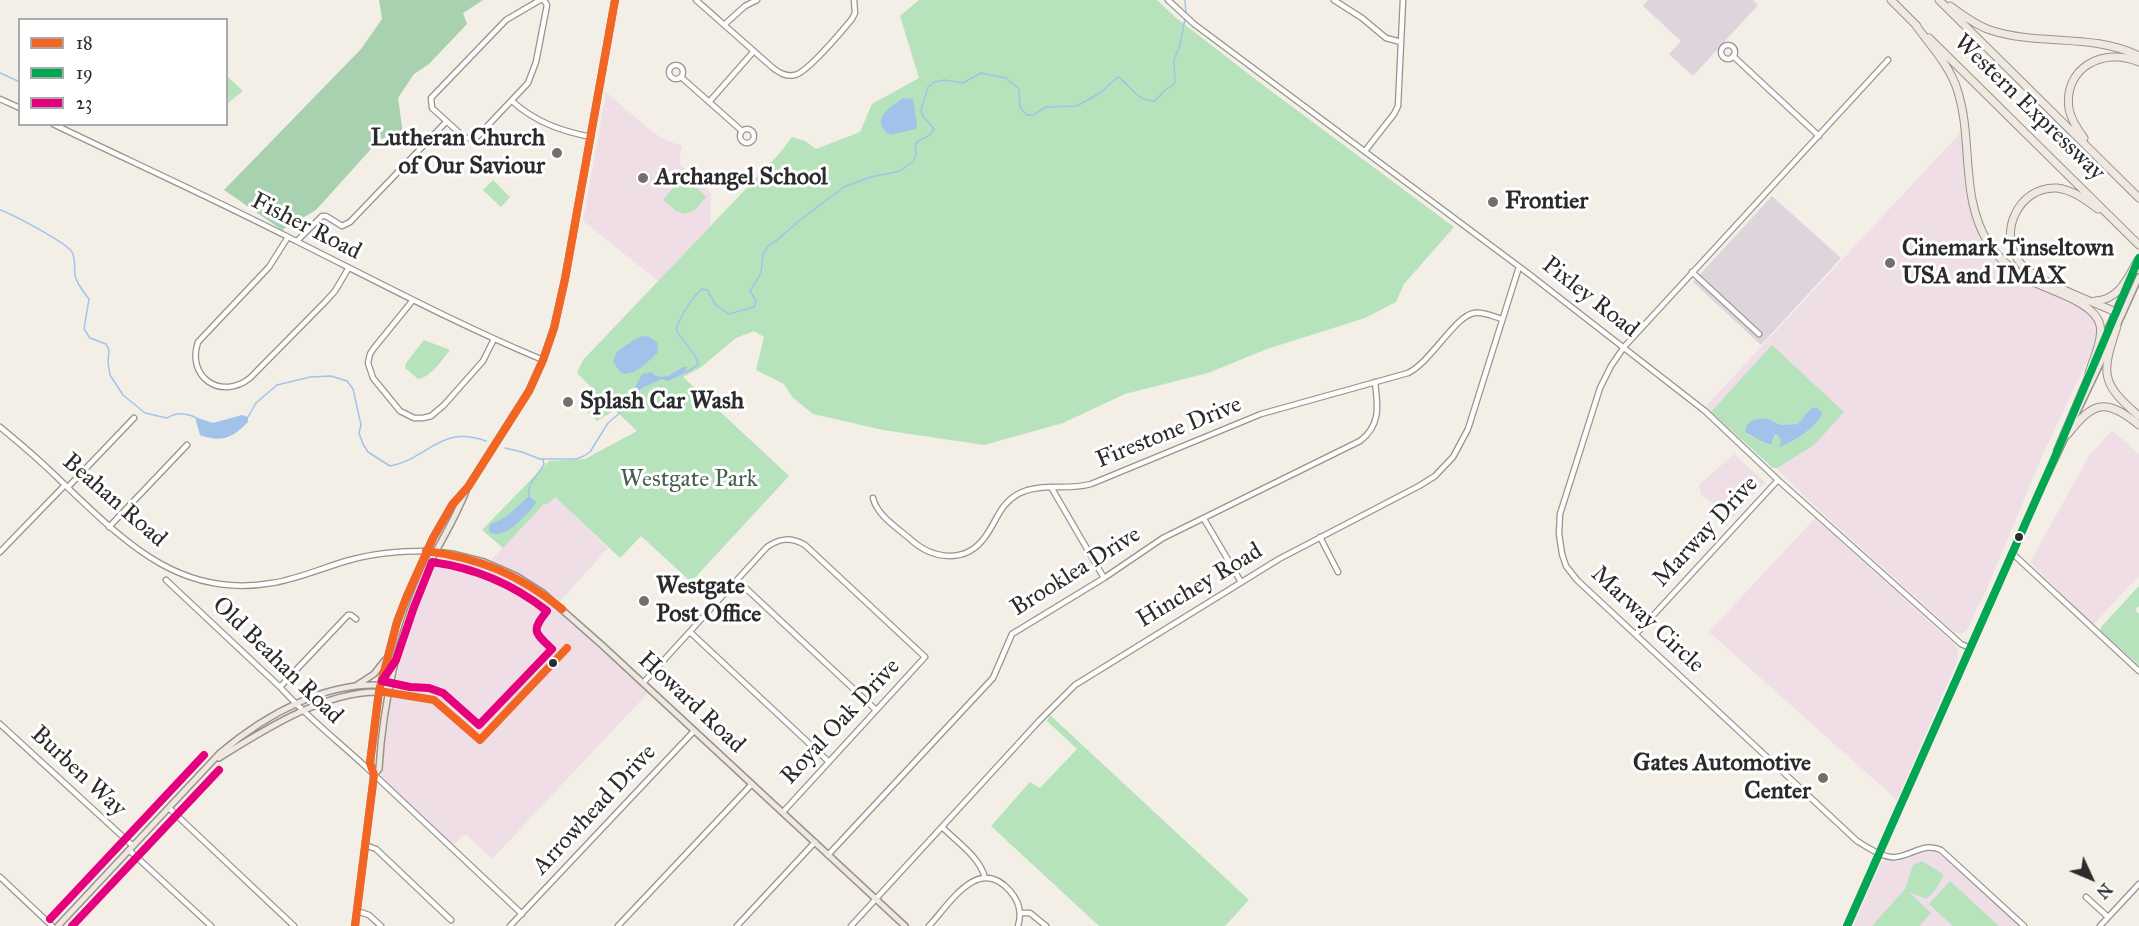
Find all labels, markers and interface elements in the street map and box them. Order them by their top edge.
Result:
legend [18,18,228,126]
street label: Western Expressway [1947,29,2111,187]
text: 18 [76,32,93,54]
text: 19 [76,62,93,84]
text: 23 [76,92,92,114]
place label: Lutheran Church of Our Saviour [371,125,545,181]
marker: Lutheran Church of Our Saviour [550,146,564,160]
place label: Archangel School [655,164,828,192]
marker: Archangel School [636,171,650,185]
street label: Fisher Road [246,187,366,267]
place label: Frontier [1505,188,1588,216]
marker: Frontier [1486,195,1500,209]
place label: Cinemark Tinseltown USA and IMAX [1902,235,2114,291]
street label: Pixley Road [1536,251,1644,345]
marker: Cinemark Tinseltown USA and IMAX [1883,256,1897,270]
place label: Splash Car Wash [580,388,744,416]
street label: Firestone Drive [1092,391,1246,475]
marker: Splash Car Wash [561,395,575,409]
street label: Beahan Road [56,448,172,554]
park label: Westgate Park [620,466,758,494]
street label: Marway Drive [1647,470,1765,594]
street label: Brooklea Drive [1006,521,1146,623]
unlabelled marker [2013,531,2025,543]
street label: Hinchey Road [1132,537,1268,635]
street label: Marway Circle [1584,560,1710,680]
place label: Westgate Post Office [656,573,761,629]
street label: Old Beahan Road [206,591,348,731]
marker: Westgate Post Office [637,594,651,608]
street label: Howard Road [632,646,750,760]
street label: Royal Oak Drive [775,653,907,791]
unlabelled marker [547,657,559,669]
street label: Burben Way [24,720,132,824]
street label: Arrowhead Drive [527,739,663,881]
place label: Gates Automotive Center [1633,750,1811,806]
marker: Gates Automotive Center [1816,771,1830,785]
north arrow [2061,848,2121,908]
text: N [2093,879,2116,902]

